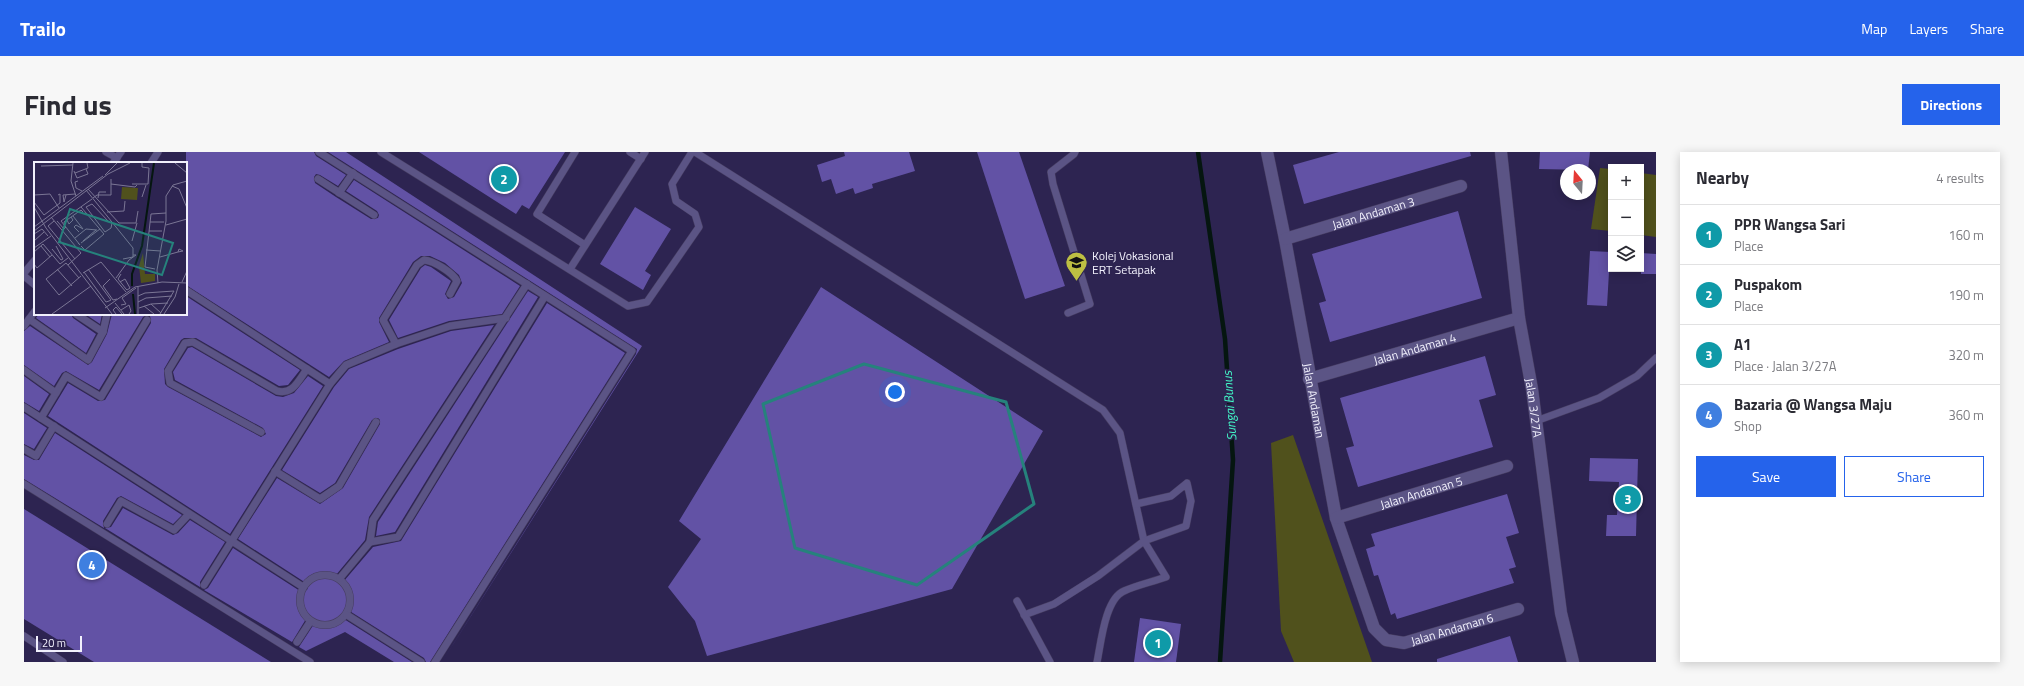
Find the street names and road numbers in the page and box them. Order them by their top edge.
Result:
street label: Jalan Andaman 3 [1330,191,1417,234]
street label: Jalan Andaman 4 [1371,327,1458,369]
street label: Jalan Andaman [1298,361,1331,440]
street label: Jalan 3/27A [1521,376,1548,439]
street label: Jalan Andaman 5 [1378,471,1465,514]
street label: Jalan Andaman 6 [1408,607,1496,650]

